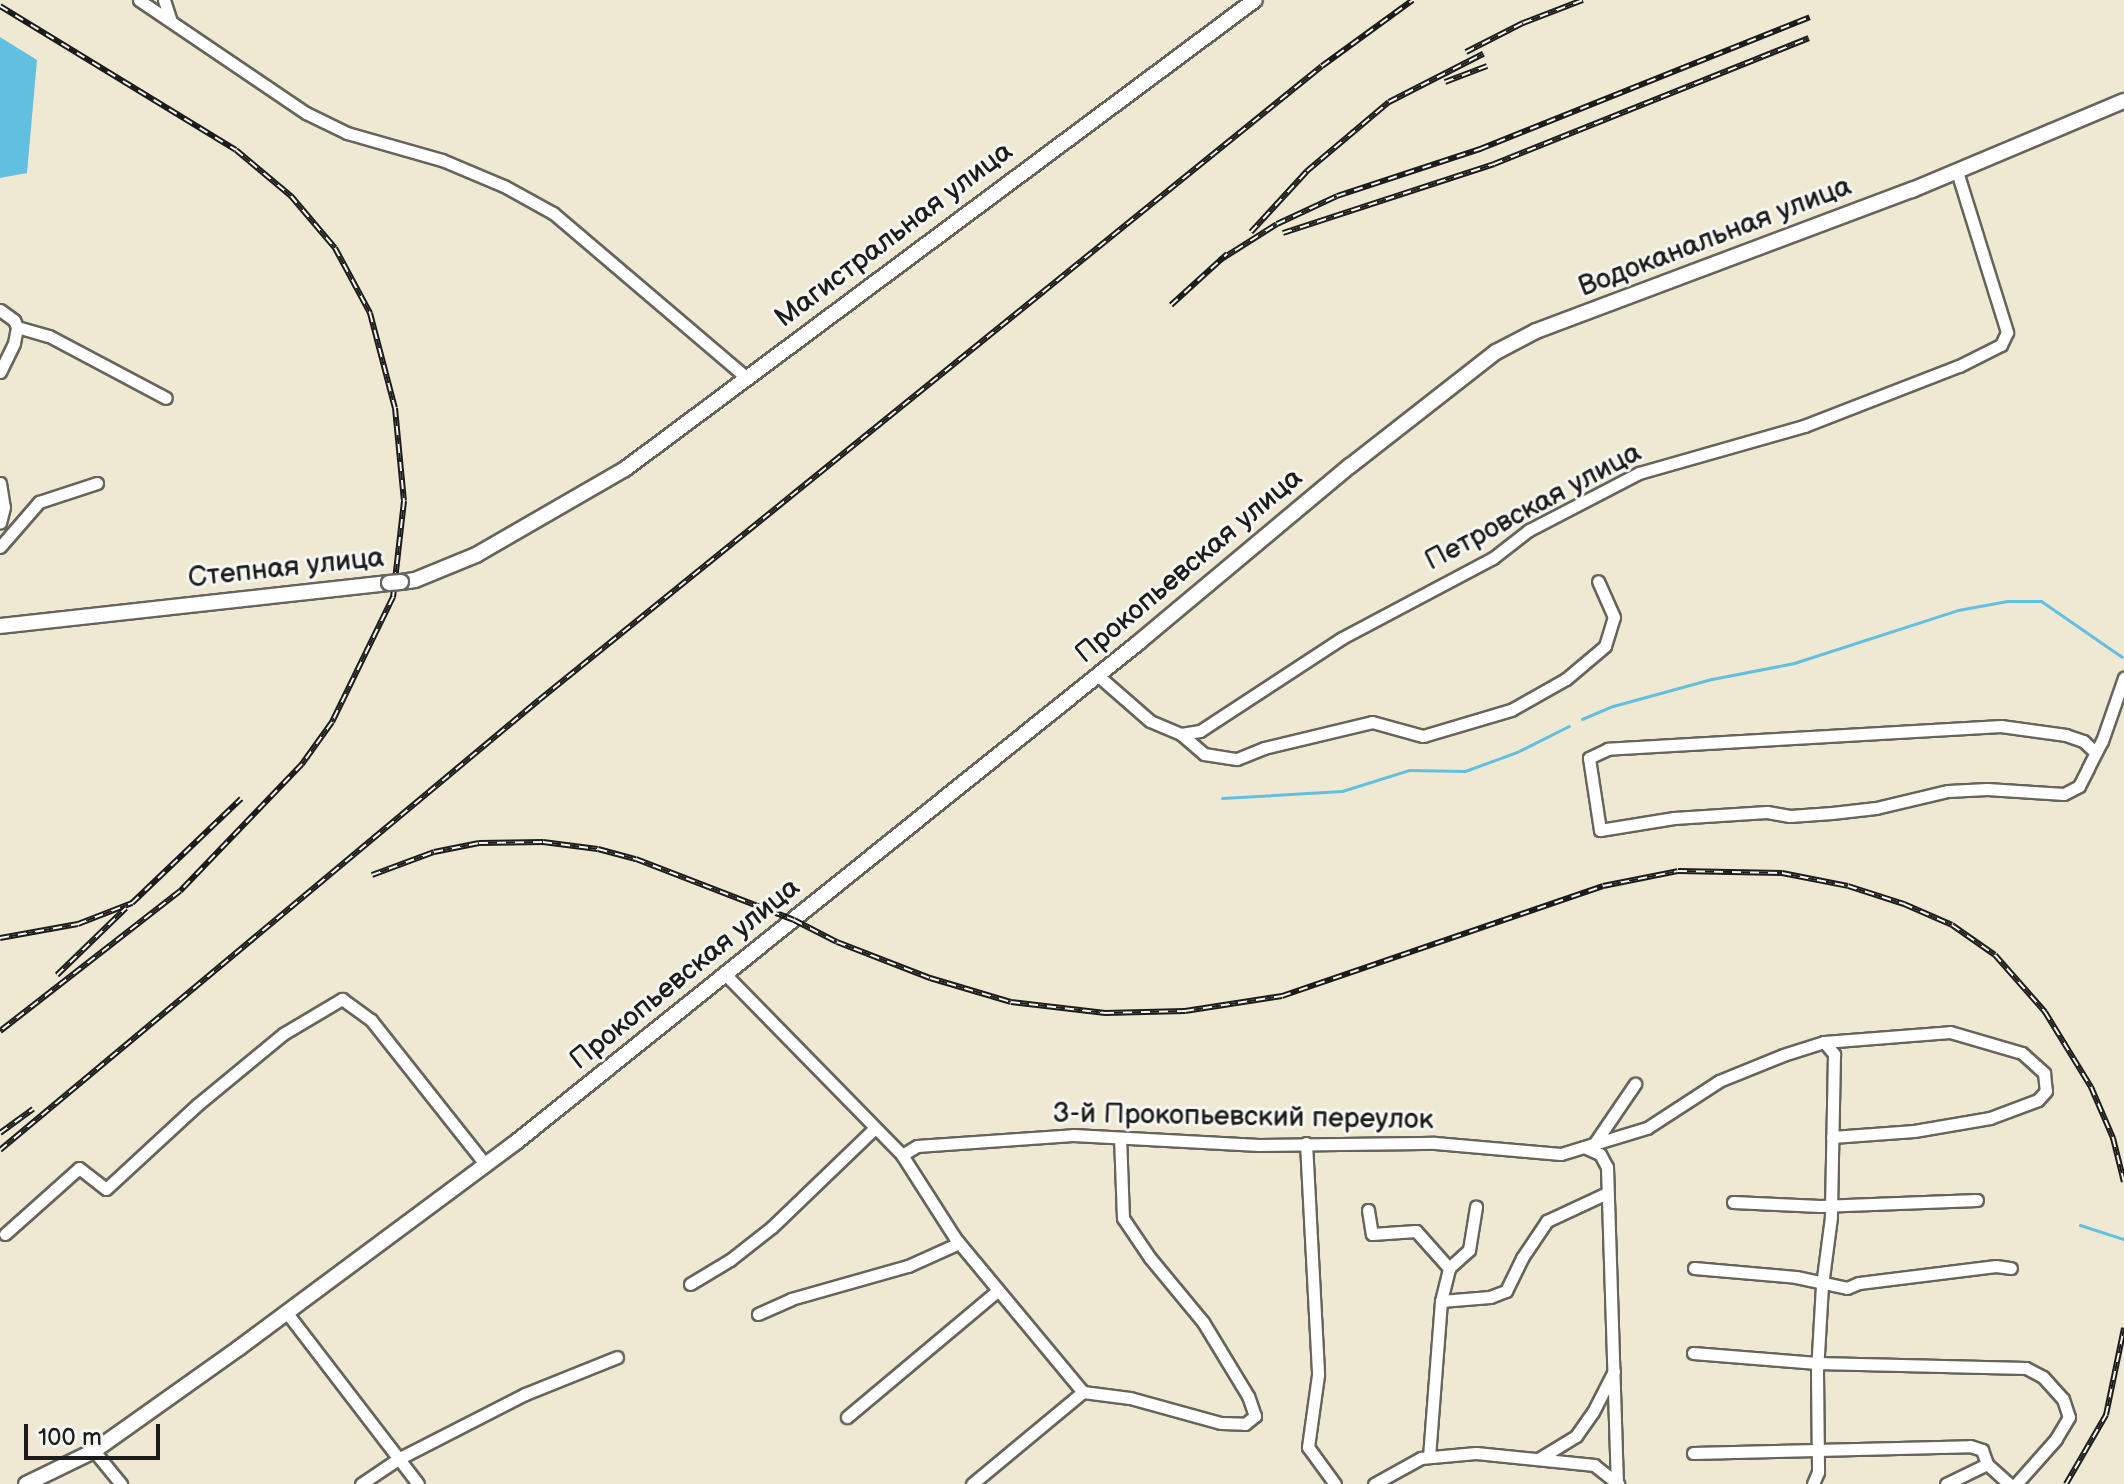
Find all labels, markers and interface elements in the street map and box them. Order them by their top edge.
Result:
street label: Магистральная улица [769,135,1019,335]
street label: Водоканальная улица [1574,169,1856,305]
street label: Петровская улица [1419,436,1647,578]
street label: Прокопьевская улица [1069,461,1309,671]
street label: Степная улица [186,541,386,595]
street label: Прокопьевская улица [563,871,807,1077]
street label: 3-й Прокопьевский переулок [1052,1097,1434,1137]
scale bar [28,1408,164,1458]
text: 100 m [38,1423,102,1452]

